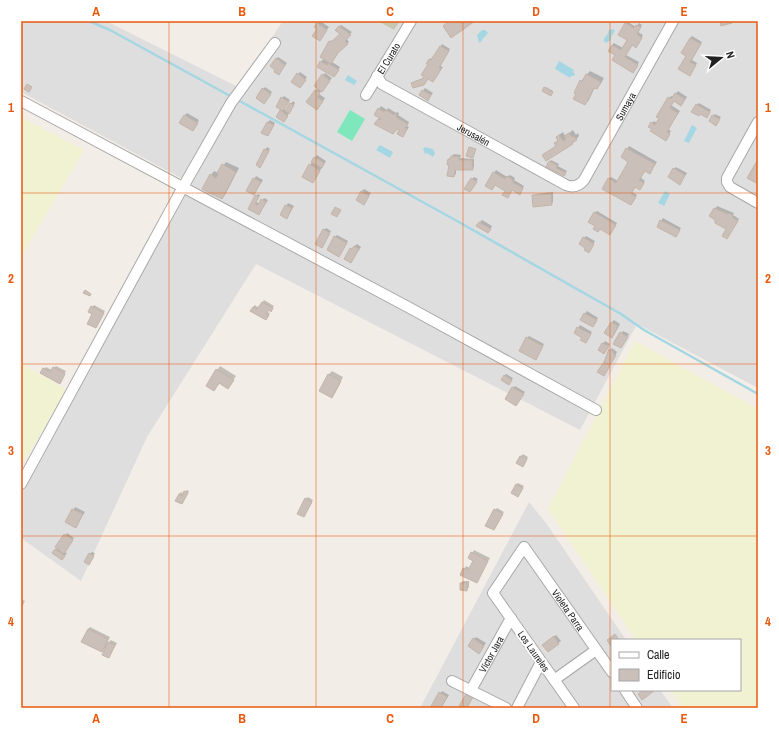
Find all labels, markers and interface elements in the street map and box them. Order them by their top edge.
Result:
text: A [92,3,100,20]
text: B [238,3,246,20]
text: C [386,3,394,20]
text: D [532,3,540,20]
text: E [680,3,688,20]
north arrow [701,38,741,78]
street label: El Curato [374,40,403,77]
text: N [723,50,738,60]
street label: Sumaya [613,90,639,123]
text: 1 [8,99,14,116]
text: 1 [765,99,771,116]
street label: Jerusalén [455,120,492,149]
text: 2 [8,270,14,287]
text: 2 [765,270,771,287]
text: 3 [8,442,14,459]
text: 3 [765,442,771,459]
street label: Violeta Parra [549,587,587,634]
text: 4 [8,613,14,630]
text: 4 [765,613,771,630]
street label: Los Laureles [515,628,552,674]
street label: Víctor Jara [476,634,507,675]
legend [611,639,741,691]
text: Calle [647,647,669,663]
text: Edificio [647,667,680,683]
text: A [92,710,100,727]
text: B [238,710,246,727]
text: C [386,710,394,727]
text: D [532,710,540,727]
text: E [680,710,688,727]

